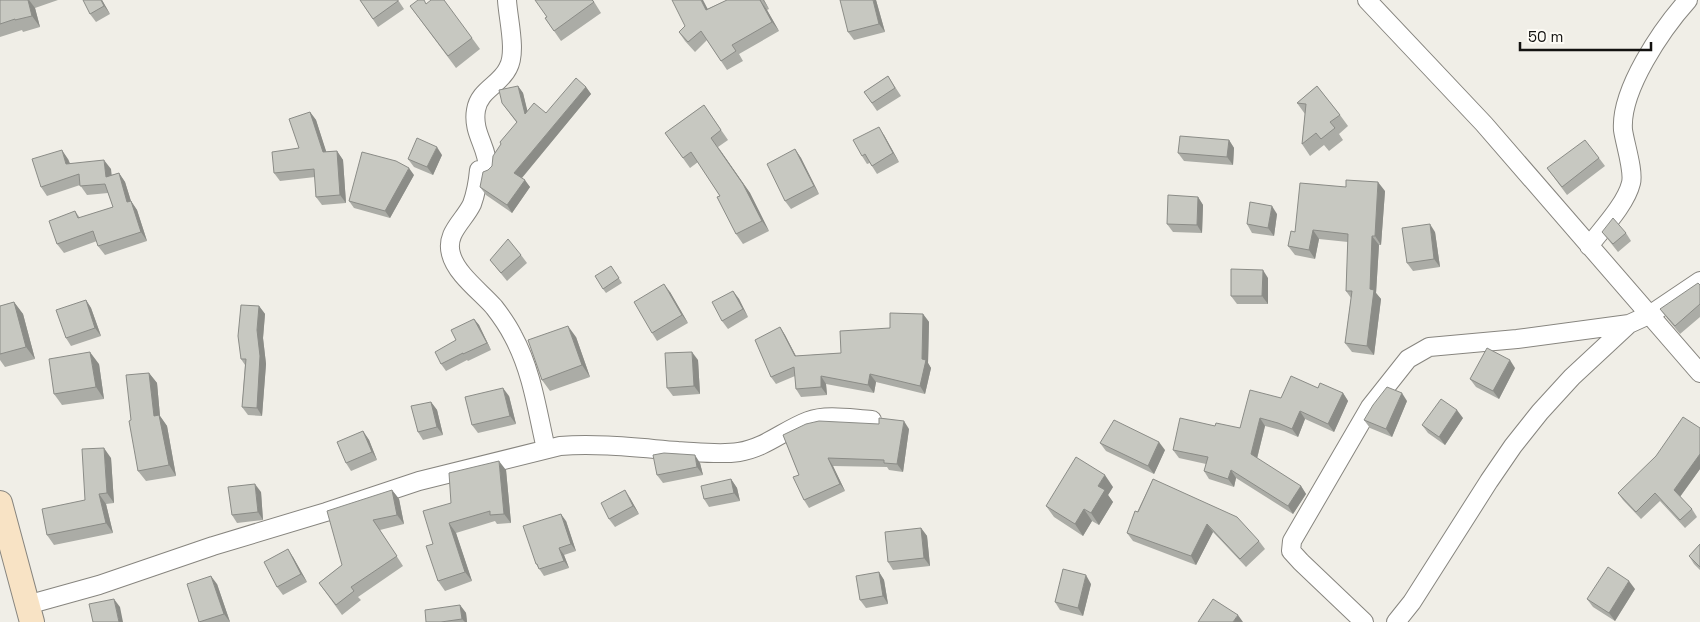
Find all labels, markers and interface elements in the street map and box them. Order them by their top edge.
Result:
scale bar [1520,20,1651,52]
text: 50 m [1528,27,1563,46]

